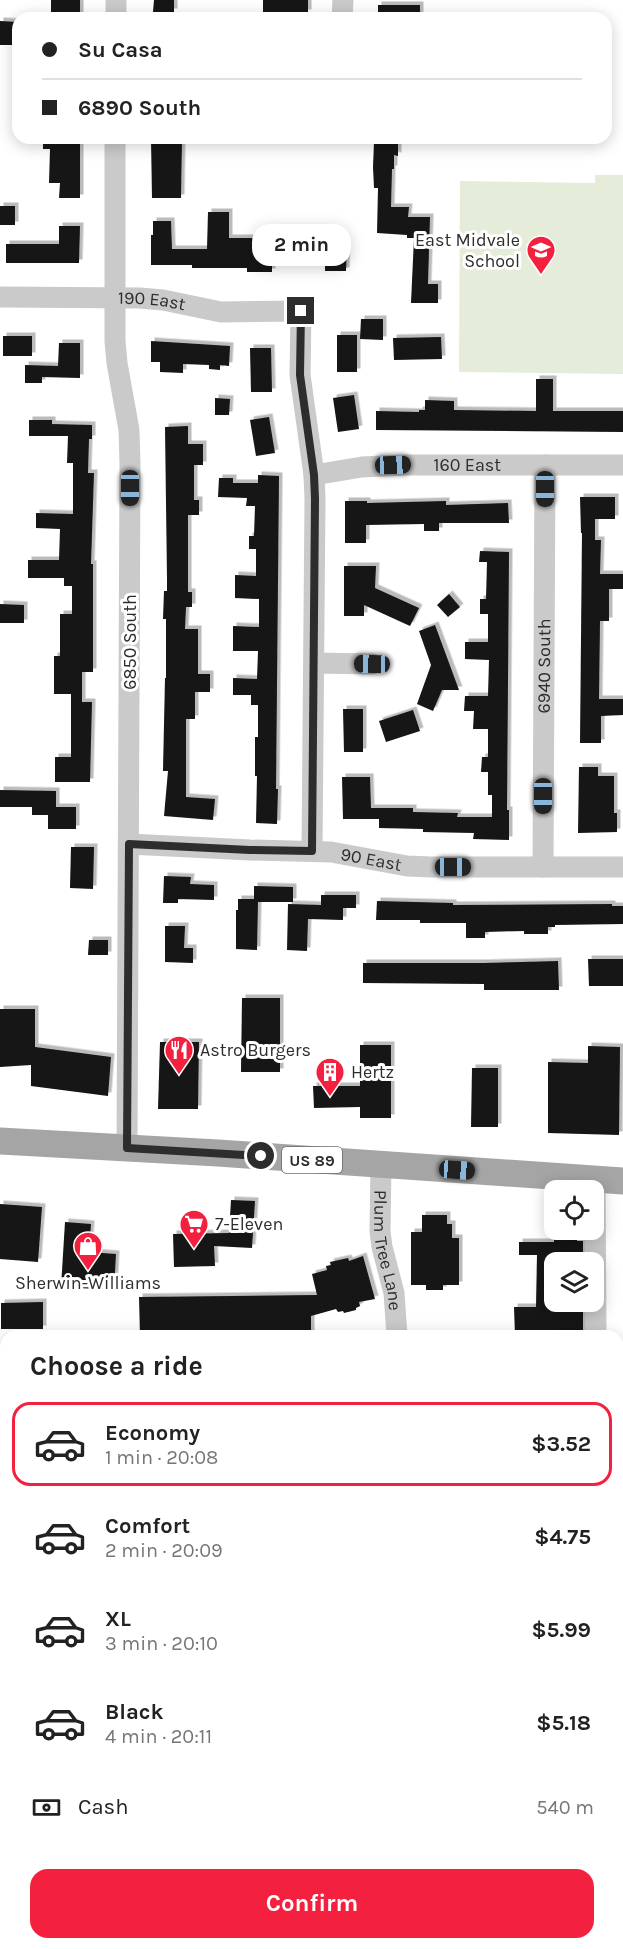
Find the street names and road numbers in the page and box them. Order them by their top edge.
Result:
street label: 190 East [118,287,188,315]
street label: 160 East [434,454,501,476]
street label: 6850 South [119,594,141,690]
street label: 6940 South [533,618,555,714]
street label: 90 East [339,843,404,876]
road number: US 89 [282,1147,342,1173]
street label: Plum Tree Lane [369,1190,406,1311]

